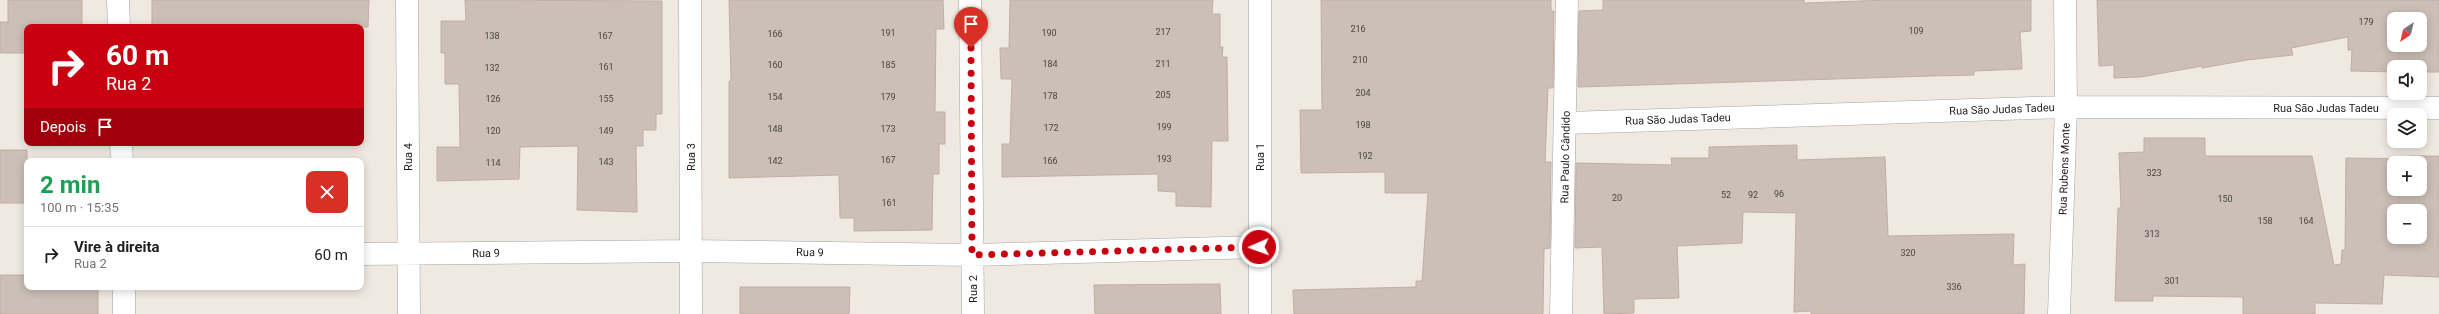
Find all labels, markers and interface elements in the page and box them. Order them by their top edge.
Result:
pin [954,7.0,988,48]
north arrow [2387,12,2427,52]
map controls [2387,12,2427,244]
icon: arrive [960,13,982,35]
house number: 179 [2358,17,2374,27]
house number: 216 [1350,24,1366,34]
house number: 109 [1908,26,1924,36]
house number: 217 [1155,27,1171,37]
house number: 191 [880,28,896,38]
house number: 190 [1041,28,1057,38]
house number: 166 [767,29,783,39]
house number: 138 [484,31,500,41]
house number: 167 [597,31,613,41]
text: 60 m [106,39,169,72]
icon: right [40,40,92,92]
house number: 210 [1352,55,1368,65]
house number: 184 [1042,59,1058,69]
house number: 211 [1155,59,1171,69]
house number: 160 [767,60,783,70]
house number: 185 [880,60,896,70]
button: sound [2387,60,2427,100]
house number: 161 [598,62,614,72]
house number: 132 [484,63,500,73]
text: Rua 2 [106,73,151,94]
house number: 204 [1355,88,1371,98]
house number: 205 [1155,90,1171,100]
house number: 178 [1042,91,1058,101]
house number: 154 [767,92,783,102]
house number: 179 [880,92,896,102]
house number: 126 [485,94,501,104]
house number: 155 [598,94,614,104]
street label: Rua São Judas Tadeu [1949,101,2055,118]
street label: Rua São Judas Tadeu [2273,102,2379,115]
button: layers [2387,108,2427,148]
street label: Rua Paulo Cândido [1558,111,1573,203]
street label: Rua São Judas Tadeu [1625,111,1731,128]
icon: arrive [94,116,116,138]
text: Depois [40,118,86,136]
house number: 198 [1355,120,1371,130]
house number: 199 [1156,122,1172,132]
house number: 172 [1043,123,1059,133]
street label: Rua Rubens Monte [2056,123,2073,215]
house number: 148 [767,124,783,134]
house number: 173 [880,124,896,134]
house number: 120 [485,126,501,136]
house number: 149 [598,126,614,136]
street label: Rua 4 [402,143,415,171]
street label: Rua 3 [685,143,698,171]
street label: Rua 1 [1254,143,1267,171]
house number: 192 [1357,151,1373,161]
house number: 193 [1156,154,1172,164]
house number: 167 [880,155,896,165]
house number: 142 [767,156,783,166]
house number: 166 [1042,156,1058,166]
button: + [2387,156,2427,196]
house number: 143 [598,157,614,167]
house number: 114 [485,158,501,168]
house number: 323 [2146,168,2162,178]
text: 2 min [40,171,100,199]
button: close [306,171,348,213]
house number: 96 [1774,189,1784,199]
house number: 52 [1721,190,1731,200]
house number: 92 [1748,190,1758,200]
house number: 20 [1612,193,1622,203]
house number: 150 [2217,194,2233,204]
house number: 161 [881,198,897,208]
text: 100 m · 15:35 [40,200,119,215]
button: − [2387,204,2427,244]
house number: 158 [2257,216,2273,226]
house number: 164 [2298,216,2314,226]
position arrow [1238,226,1280,268]
house number: 313 [2144,229,2160,239]
text: Vire à direita [74,238,160,256]
icon: right [40,244,62,266]
text: 60 m [314,246,348,264]
street label: Rua 9 [796,246,824,259]
street label: Rua 9 [472,247,500,260]
house number: 320 [1900,248,1916,258]
text: Rua 2 [74,256,107,271]
street label: Rua 2 [967,275,980,303]
house number: 301 [2164,276,2180,286]
house number: 336 [1946,282,1962,292]

